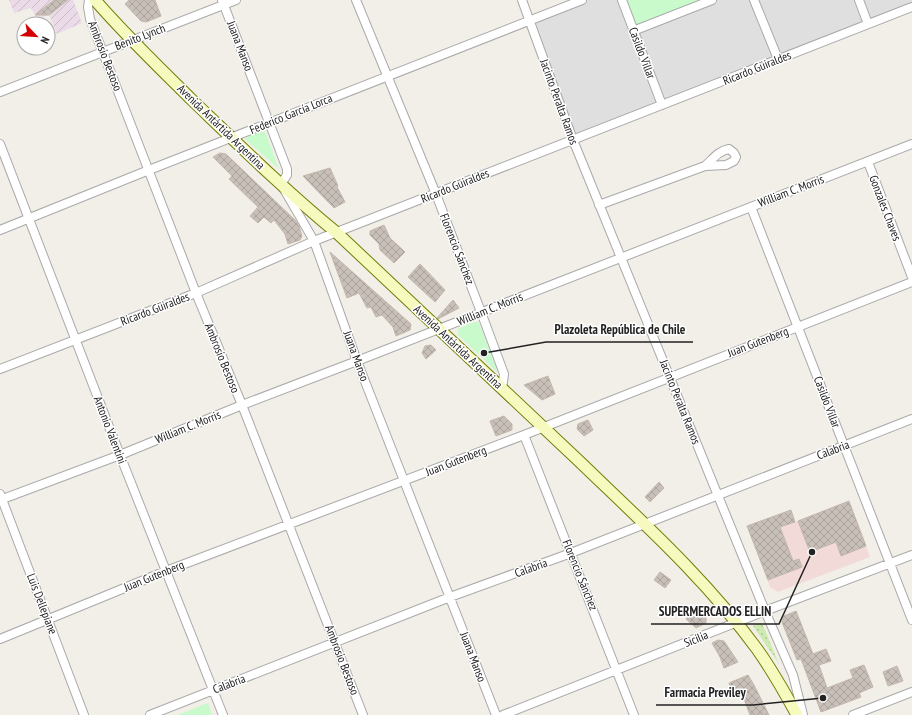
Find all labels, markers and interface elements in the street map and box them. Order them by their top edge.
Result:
north arrow [16,16,56,56]
street label: Juana Manso [224,18,257,73]
street label: Ambrosio Bestoso [85,19,126,93]
street label: Benito Lynch [112,20,167,53]
street label: Casildo Villar [626,25,659,81]
text: N [37,35,53,46]
street label: Ricardo Güiraldes [720,47,793,88]
street label: Jacinto Peralta Ramos [537,56,582,147]
street label: Avenida Antártida Argentina [174,81,268,172]
street label: Federico García Lorca [247,90,335,137]
street label: Ricardo Güiraldes [418,165,491,206]
street label: William C. Morris [756,171,826,210]
street label: Gonzales Chaves [866,173,905,243]
street label: Florencio Sánchez [437,211,478,287]
street label: Ricardo Güiraldes [118,289,191,329]
street label: William C. Morris [455,289,525,329]
street label: Avenida Antártida Argentina [411,302,506,392]
callout: Plazoleta República de Chile [546,317,693,342]
street label: Ambrosio Bestoso [202,321,243,395]
text: Plazoleta República de Chile [555,321,686,338]
street label: Juan Gutenberg [724,323,790,360]
street label: Juana Manso [340,328,372,383]
street label: Jacinto Peralta Ramos [656,356,704,446]
street label: Casildo Villar [811,374,844,430]
street label: Antonio Valentini [91,394,130,466]
street label: William C. Morris [153,407,223,447]
street label: Calabria [814,436,851,463]
street label: Juan Gutenberg [422,442,488,479]
street label: Florencio Sánchez [559,537,601,612]
street label: Calabria [512,555,549,580]
street label: Juan Gutenberg [120,557,186,595]
street label: Luis Dellepiane [24,571,61,636]
callout: SUPERMERCADOS ELLIN [651,599,779,624]
text: SUPERMERCADOS ELLIN [659,603,771,620]
street label: Ambrosio Bestoso [322,623,363,697]
street label: Sicilia [681,627,710,650]
street label: Juana Manso [457,629,490,684]
street label: Calabria [210,670,247,697]
callout: Farmacia Previley [656,680,753,705]
text: Farmacia Previley [664,684,746,701]

